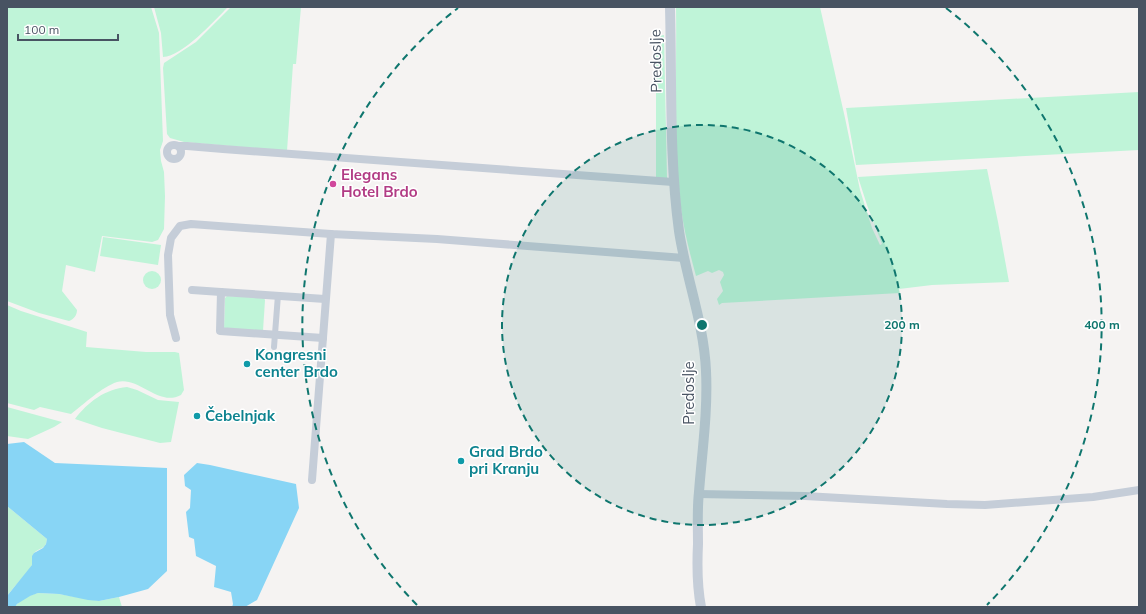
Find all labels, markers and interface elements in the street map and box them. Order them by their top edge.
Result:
scale bar [18,16,118,42]
text: 100 m [24,22,59,37]
street label: Predoslje [645,29,666,93]
place label: Elegans Hotel Brdo [341,165,418,201]
marker: Elegans Hotel Brdo [328,179,338,189]
text: 200 m [884,317,920,332]
text: 400 m [1084,317,1120,332]
centre of rings [695,318,709,332]
place label: Kongresni center Brdo [255,345,338,381]
marker: Kongresni center Brdo [242,359,252,369]
street label: Predoslje [679,361,698,425]
place label: Čebelnjak [205,406,276,425]
marker: Čebelnjak [192,411,202,421]
place label: Grad Brdo pri Kranju [469,442,543,478]
marker: Grad Brdo pri Kranju [456,456,466,466]

